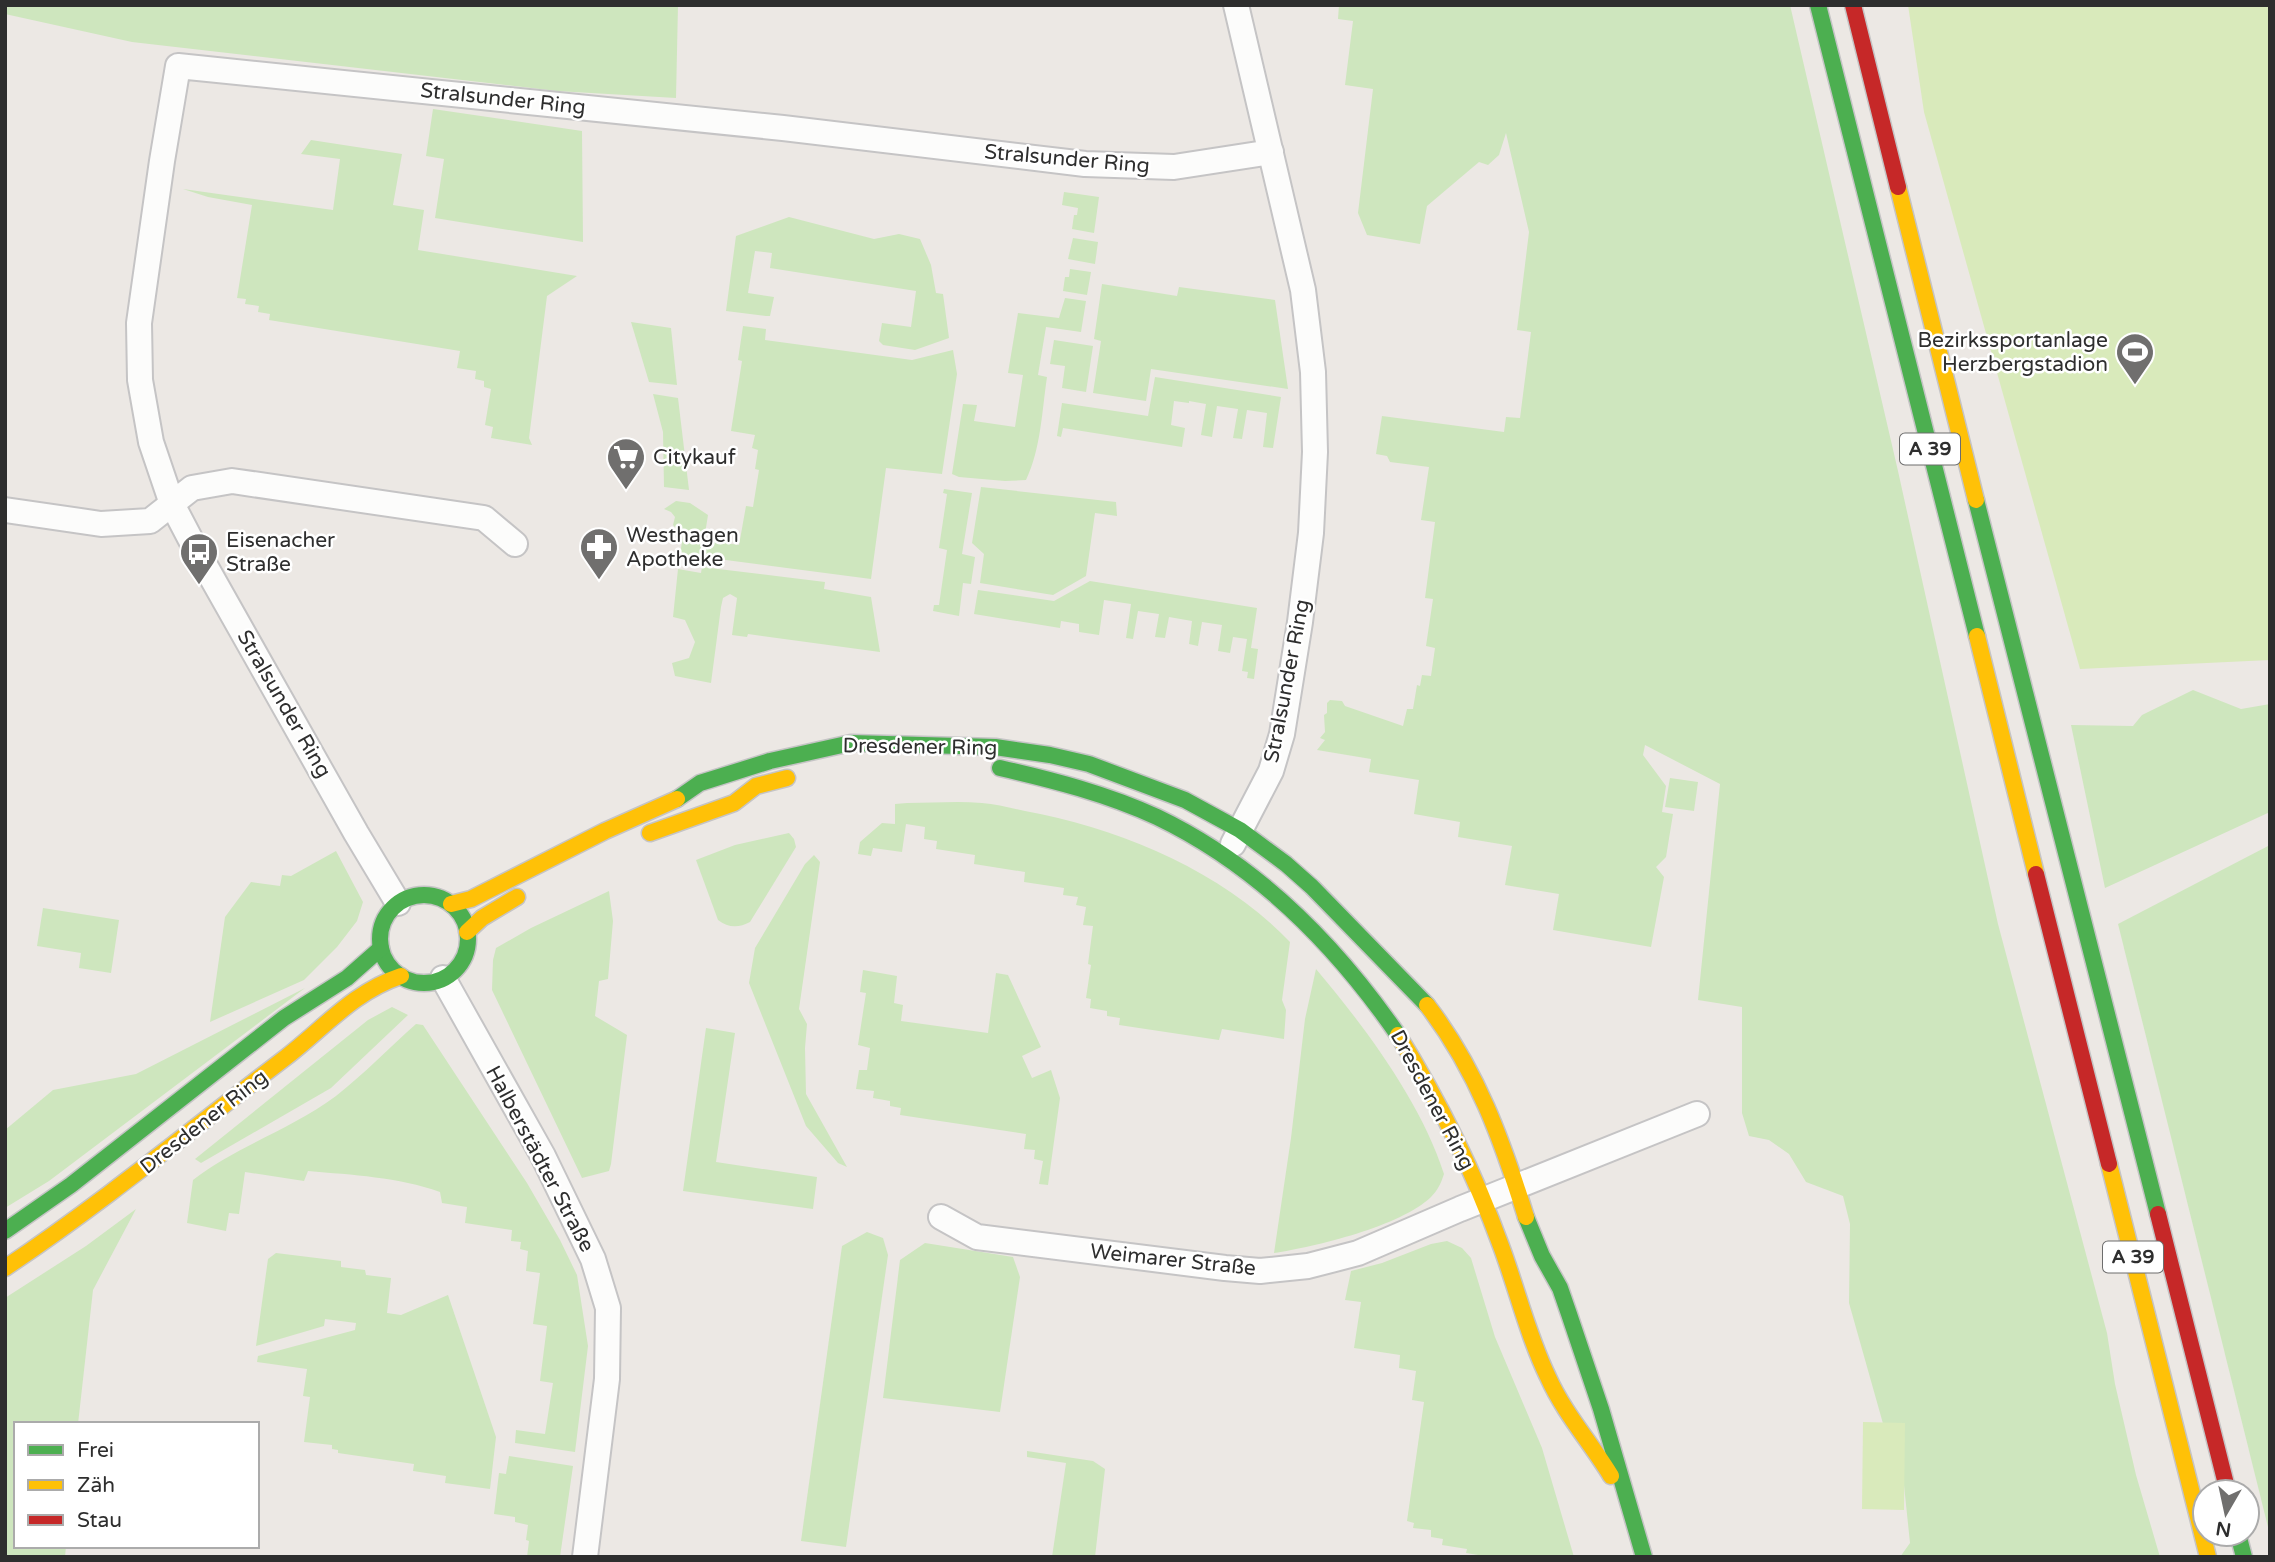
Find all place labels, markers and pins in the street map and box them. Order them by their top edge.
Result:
place label: Bezirkssportanlage Herzbergstadion [1918,328,2108,377]
sports icon: Bezirkssportanlage Herzbergstadion [2114,331,2156,386]
supermarket icon: Citykauf [605,436,647,491]
place label: Citykauf [653,445,736,470]
place label: Westhagen Apotheke [626,523,739,572]
pharmacy icon: Westhagen Apotheke [578,526,620,581]
place label: Eisenacher Straße [226,528,335,577]
bus stop icon: Eisenacher Straße [178,531,220,586]

